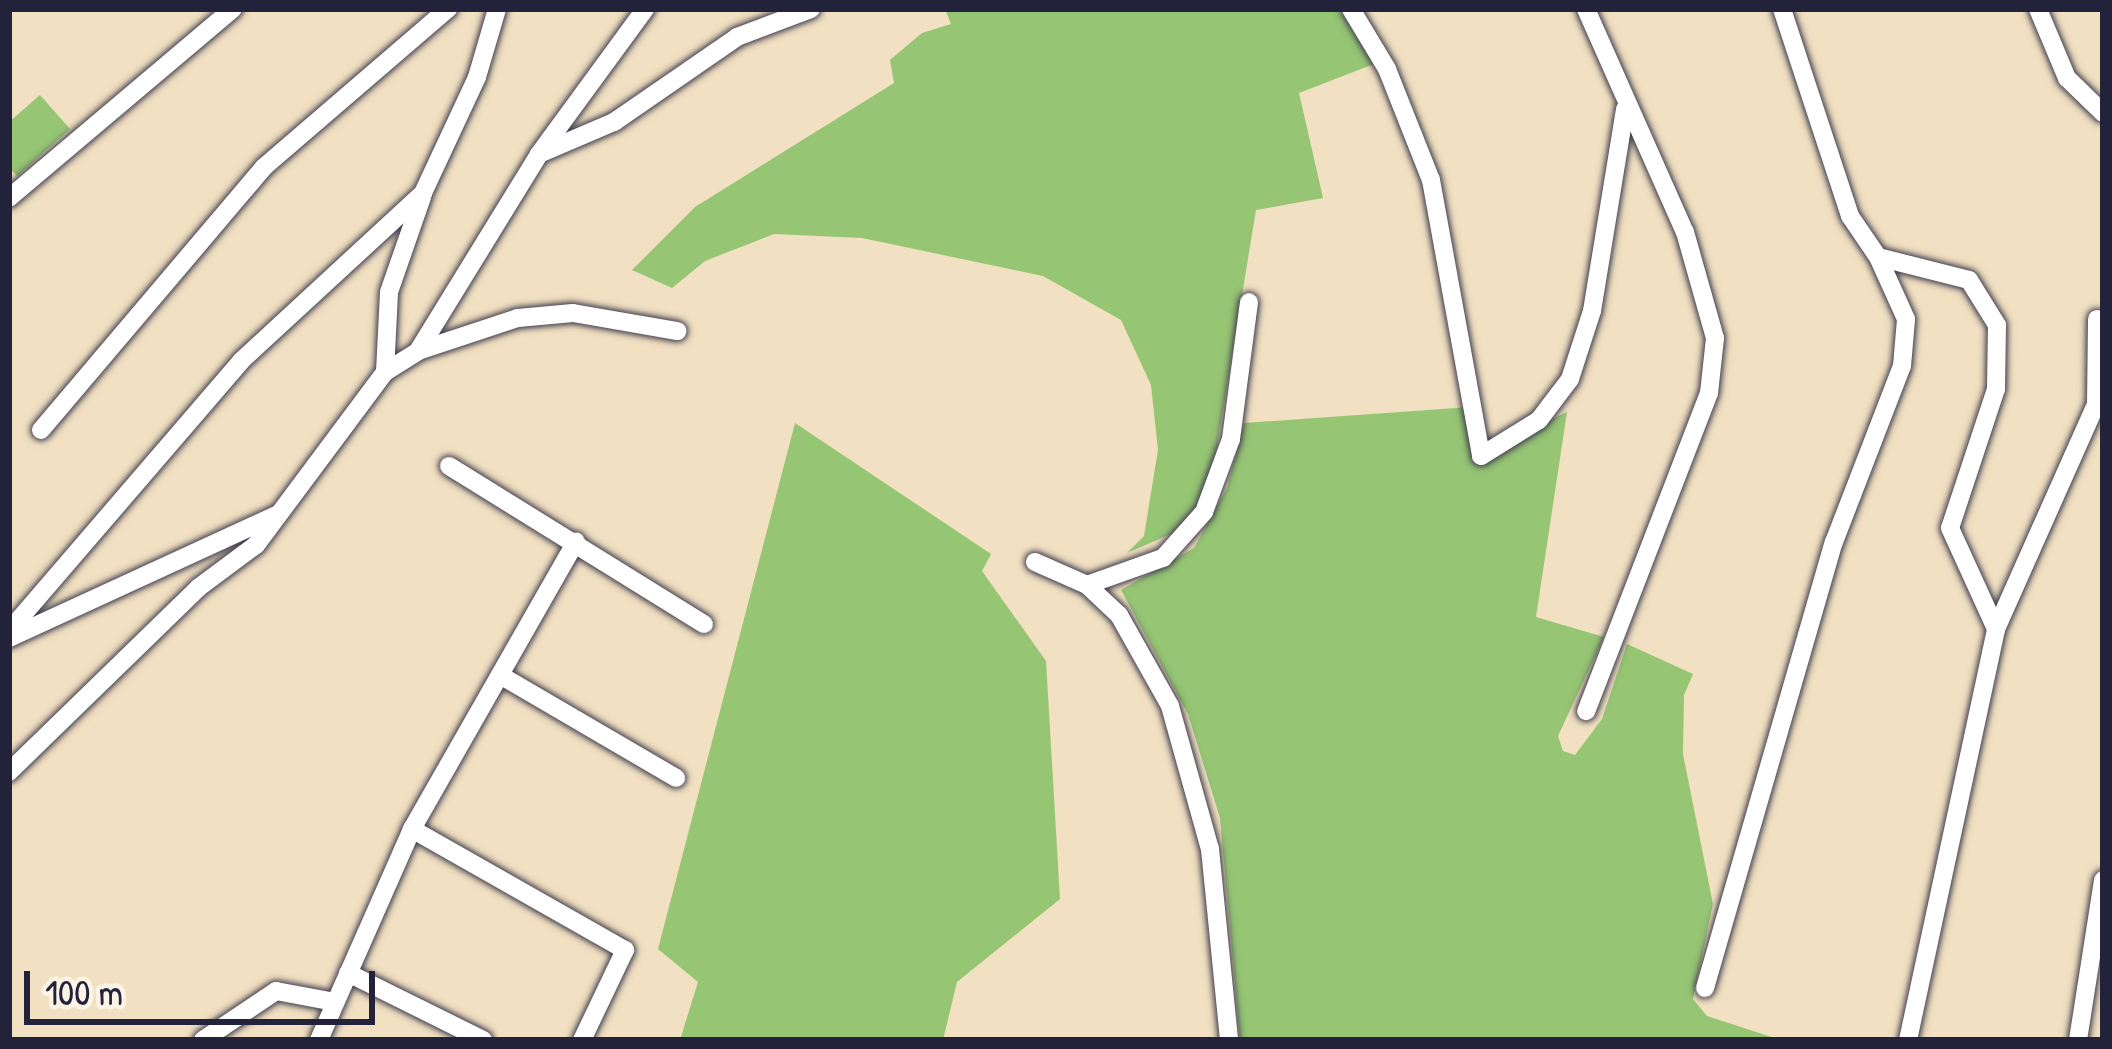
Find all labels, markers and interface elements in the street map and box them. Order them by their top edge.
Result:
scale bar [30,947,381,1021]
text: 100 m [45,967,123,1016]

